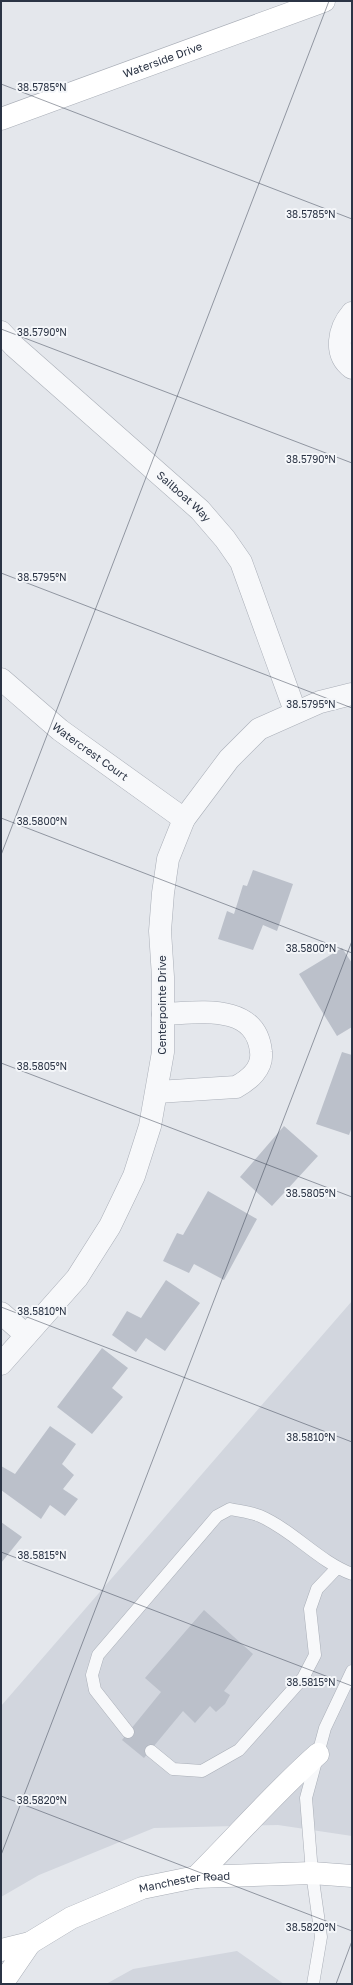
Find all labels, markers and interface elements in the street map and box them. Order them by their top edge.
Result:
street label: Waterside Drive [121,39,204,80]
text: 38.5785°N [17,81,67,93]
text: 38.5785°N [286,208,336,220]
text: 38.5790°N [17,326,67,338]
text: 38.5790°N [286,453,336,465]
street label: Sailboat Way [154,468,214,524]
text: 38.5795°N [17,571,67,583]
text: 38.5795°N [286,698,336,710]
street label: Watercrest Court [50,719,131,783]
text: 38.5800°N [17,815,67,827]
text: 38.5800°N [286,942,336,954]
street label: Centerpointe Drive [155,955,168,1055]
text: 38.5805°N [17,1060,67,1072]
text: 38.5805°N [286,1187,336,1199]
text: 38.5810°N [17,1305,67,1317]
text: 38.5810°N [286,1431,336,1443]
text: 38.5815°N [18,1549,67,1561]
text: 38.5815°N [287,1676,336,1688]
text: 38.5820°N [17,1794,67,1806]
street label: Manchester Road [138,1869,230,1894]
text: 38.5820°N [286,1921,336,1933]

